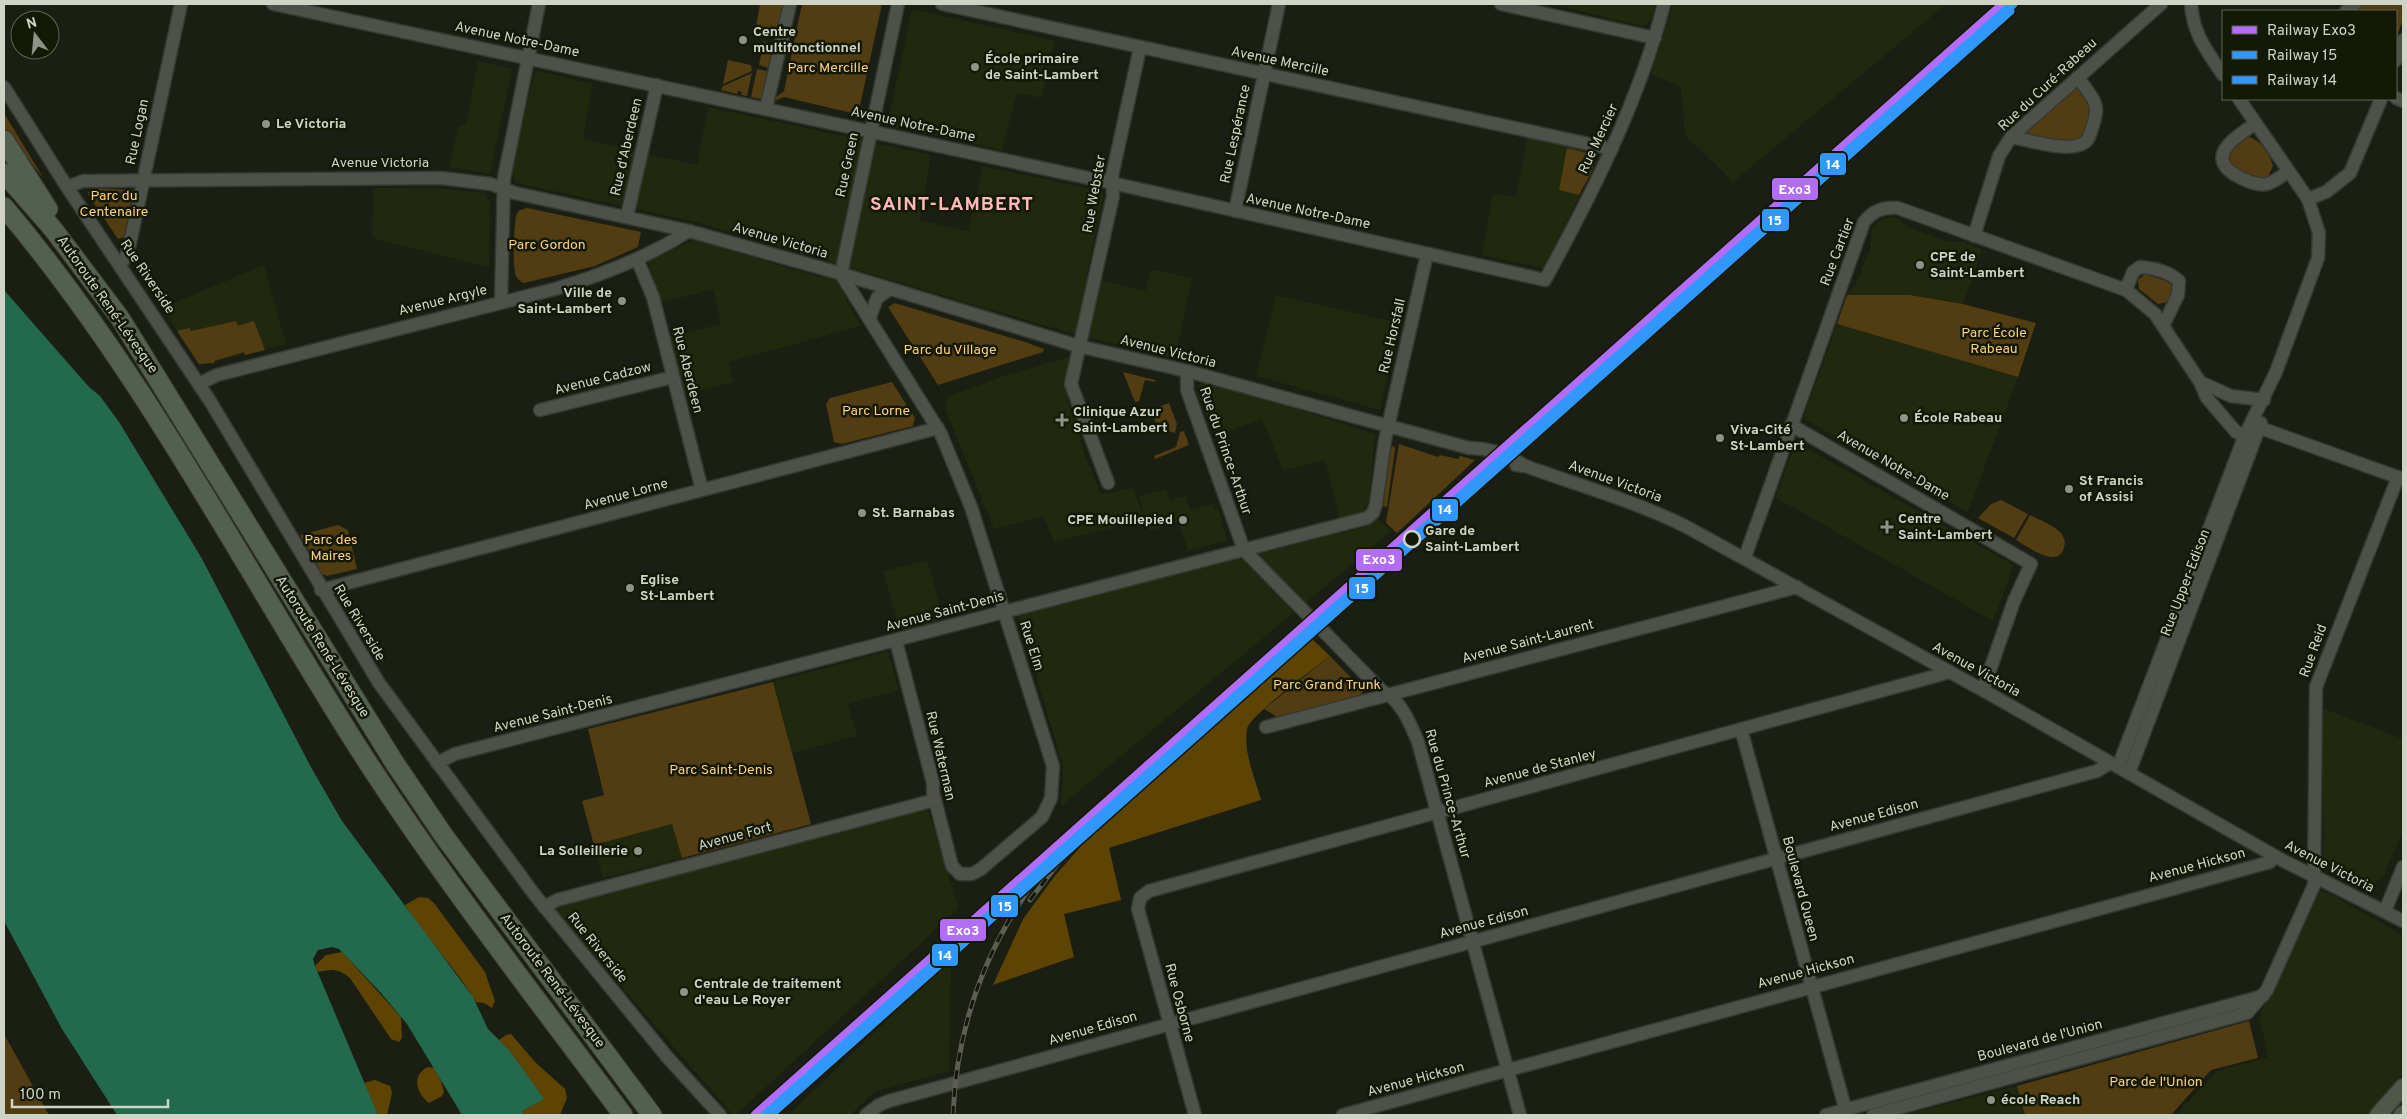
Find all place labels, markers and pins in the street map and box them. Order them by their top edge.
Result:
place label: Centre multifonctionnel [753,24,861,57]
marker: Centre multifonctionnel [737,34,749,46]
place label: École primaire de Saint-Lambert [985,50,1099,84]
marker: École primaire de Saint-Lambert [969,61,981,73]
place label: Le Victoria [276,116,346,133]
marker: Le Victoria [260,118,272,130]
place label: CPE de Saint-Lambert [1930,249,2024,282]
marker: CPE de Saint-Lambert [1914,259,1926,271]
place label: Ville de Saint-Lambert [518,285,612,318]
marker: Ville de Saint-Lambert [616,295,628,307]
place label: Clinique Azur Saint-Lambert [1073,404,1167,437]
place label: École Rabeau [1914,409,2002,427]
marker: École Rabeau [1898,412,1910,424]
marker: Clinique Azur Saint-Lambert [1055,413,1069,427]
place label: Viva-Cité St-Lambert [1730,422,1805,455]
marker: Viva-Cité St-Lambert [1714,432,1726,444]
place label: St Francis of Assisi [2079,473,2144,506]
marker: St Francis of Assisi [2063,483,2075,495]
place label: St. Barnabas [872,505,955,522]
marker: St. Barnabas [856,507,868,519]
place label: Centre Saint-Lambert [1898,511,1992,544]
place label: CPE Mouillepied [1067,512,1173,529]
marker: CPE Mouillepied [1177,514,1189,526]
marker: Centre Saint-Lambert [1880,520,1894,534]
place label: Gare de Saint-Lambert [1425,523,1519,556]
marker: Gare de Saint-Lambert [1403,530,1421,548]
place label: Eglise St-Lambert [640,572,715,605]
marker: Eglise St-Lambert [624,582,636,594]
place label: La Solleillerie [539,843,628,860]
marker: La Solleillerie [632,845,644,857]
place label: Centrale de traitement d'eau Le Royer [694,976,841,1009]
marker: Centrale de traitement d'eau Le Royer [678,986,690,998]
place label: école Reach [2001,1092,2080,1109]
marker: école Reach [1985,1094,1997,1106]

